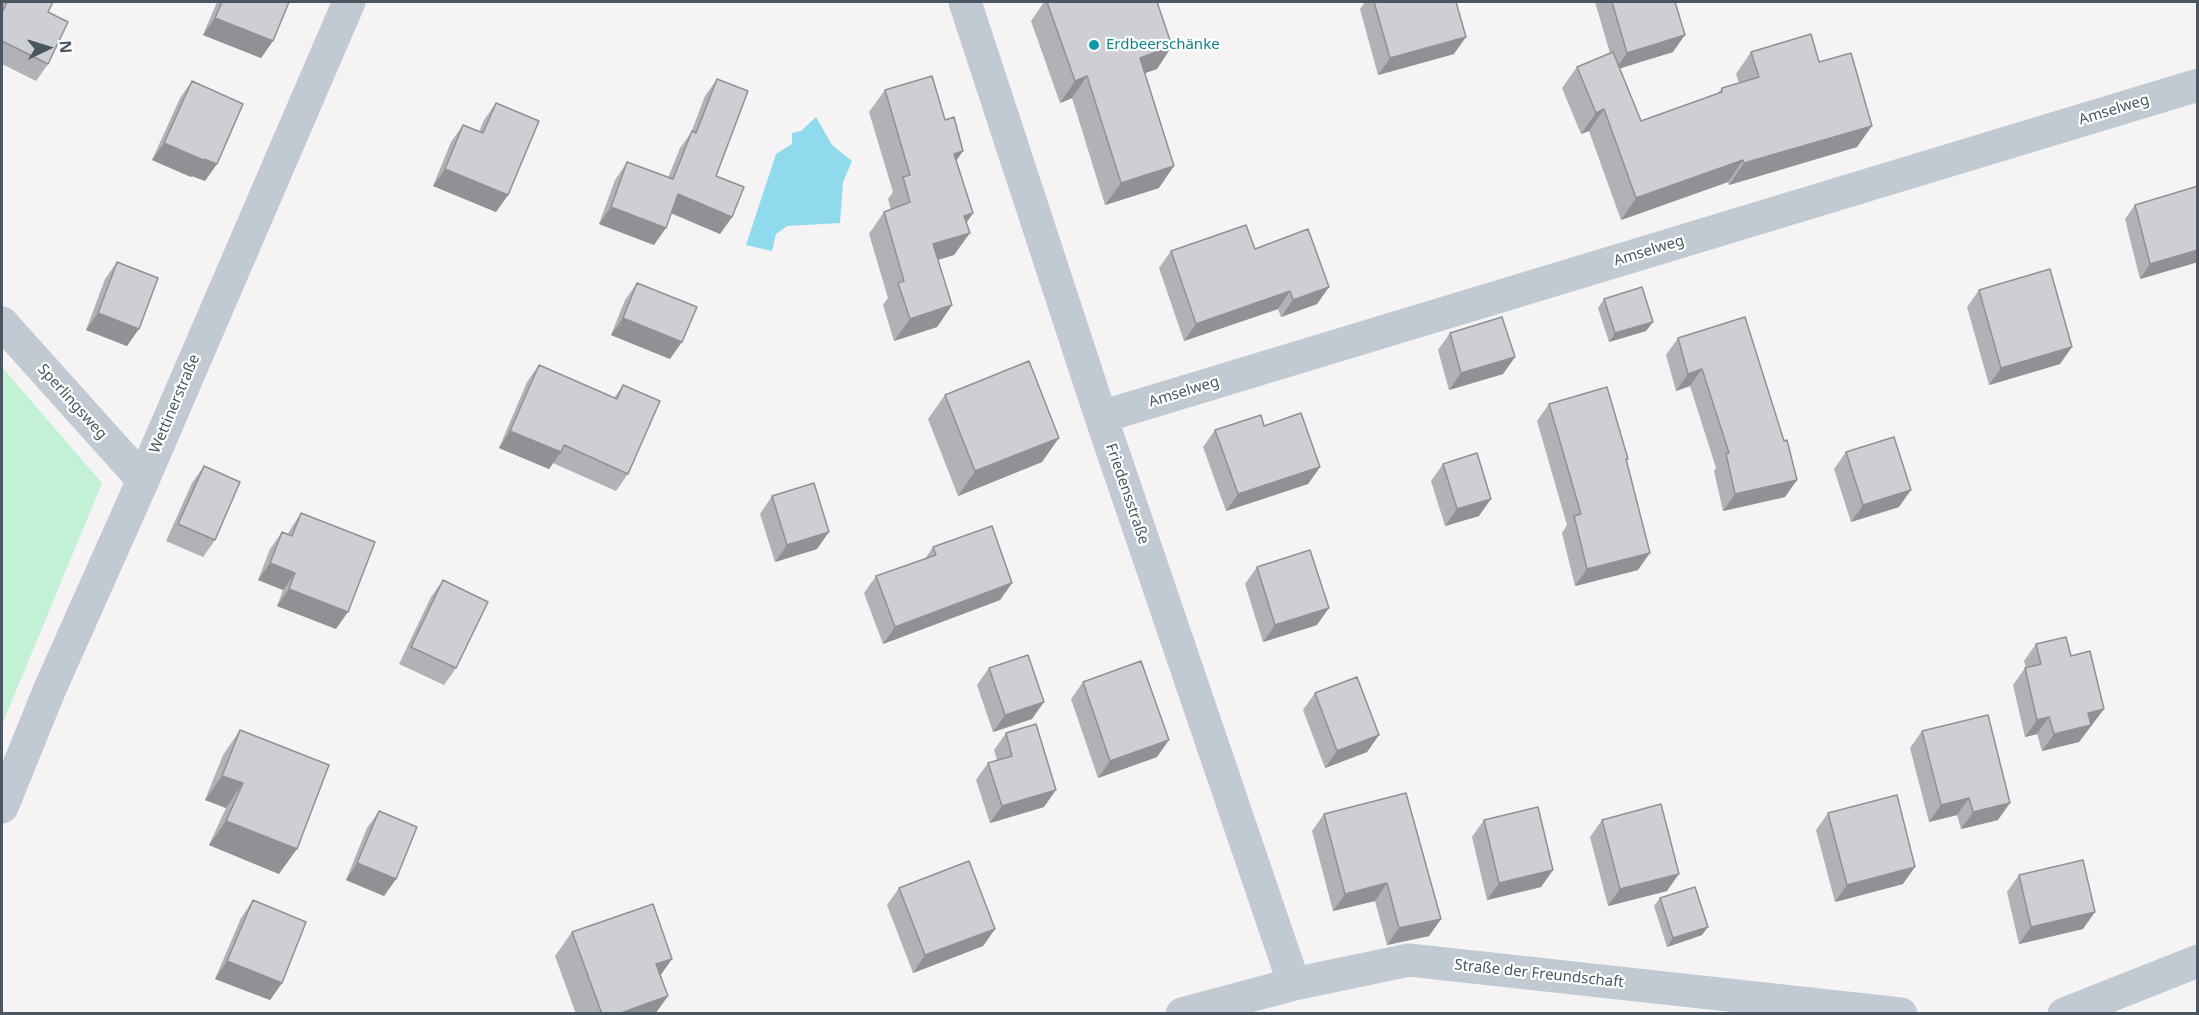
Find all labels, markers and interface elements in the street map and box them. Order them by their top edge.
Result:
north arrow [18,18,78,78]
place label: Erdbeerschänke [1106,36,1220,54]
marker: Erdbeerschänke [1087,38,1101,52]
text: N [55,39,77,54]
street label: Amselweg [2077,91,2151,129]
street label: Amselweg [1612,232,1686,270]
street label: Wettinerstraße [146,352,204,456]
street label: Sperlingsweg [34,361,110,443]
street label: Amselweg [1147,373,1221,411]
street label: Friedensstraße [1101,441,1153,547]
street label: Straße der Freundschaft [1453,956,1625,992]

